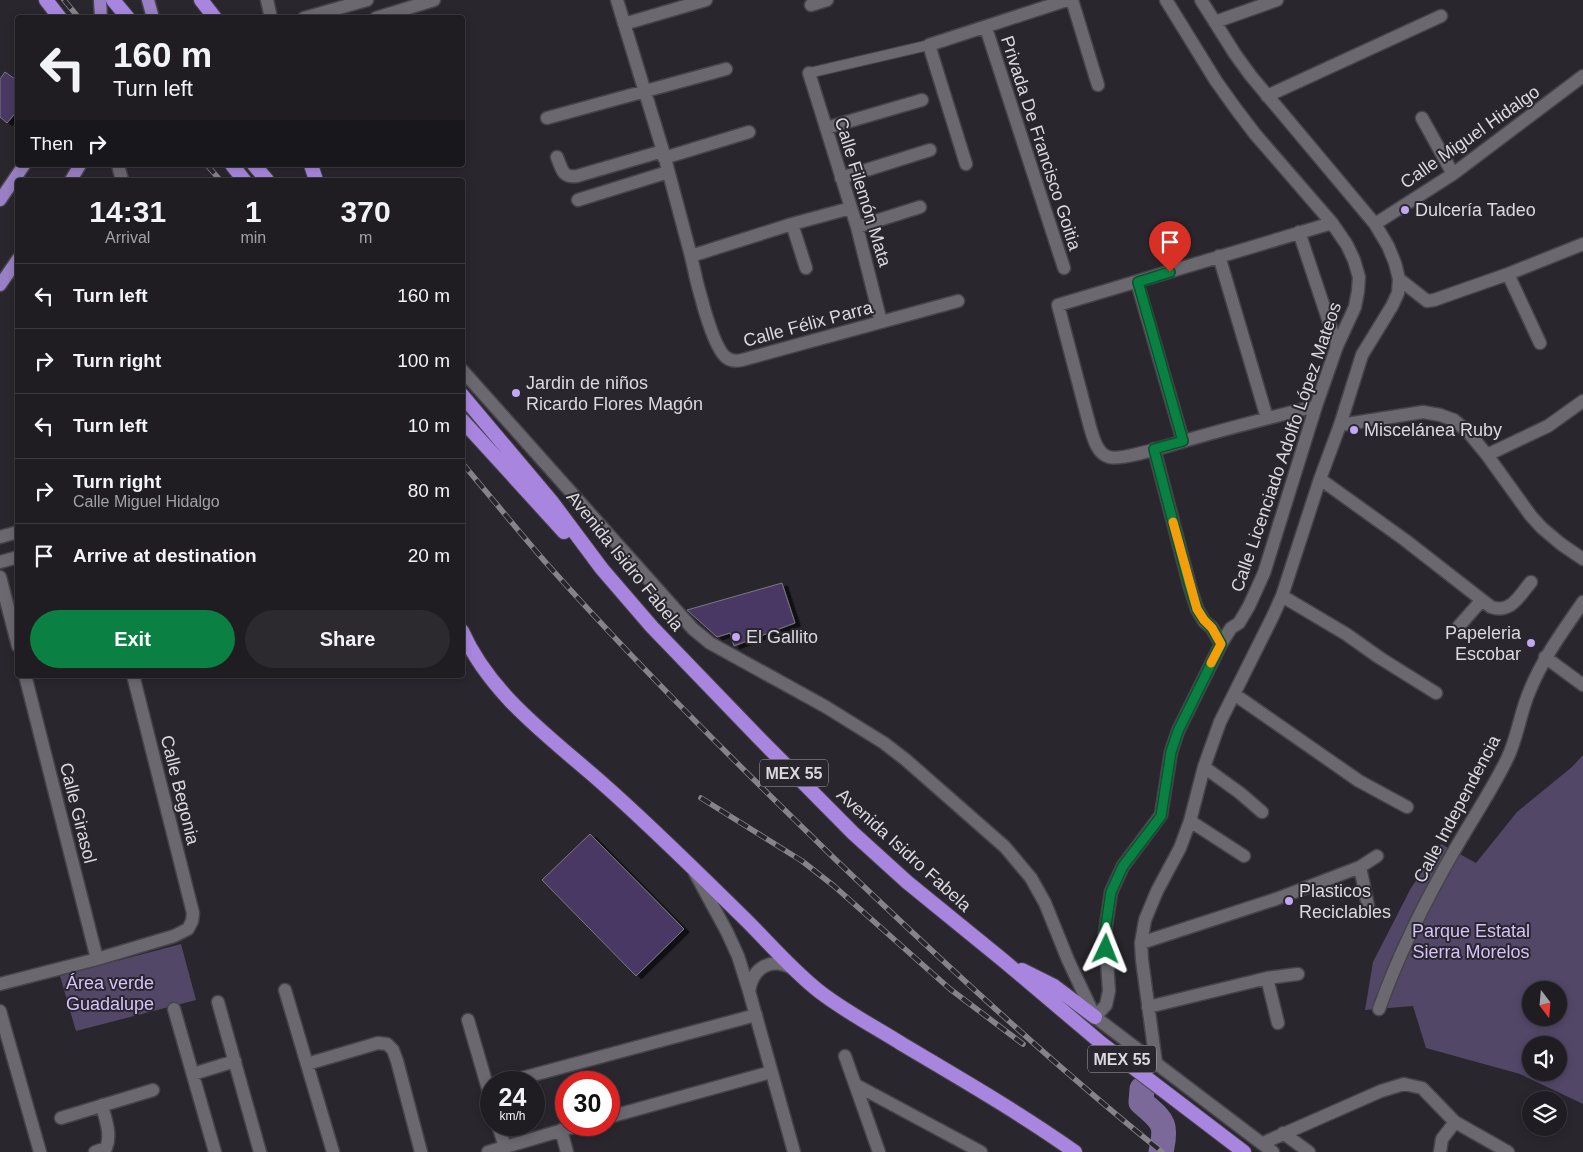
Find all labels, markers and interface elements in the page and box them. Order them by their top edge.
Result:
street label: Privada De Francisco Goitia [997,33,1085,254]
icon: left [30,35,95,100]
text: 160 m [113,35,212,74]
text: Turn left [113,76,193,101]
street label: Calle Miguel Hidalgo [1397,81,1543,193]
street label: Calle Filemón Mata [831,115,896,270]
icon: right [83,130,111,158]
text: Then [30,133,73,154]
text: 14:31 [89,195,166,228]
text: 1 [245,195,262,228]
text: 370 [341,195,391,228]
place label: Dulcería Tadeo [1415,200,1536,220]
marker: Dulcería Tadeo [1399,204,1411,216]
pin [1149,221,1191,272]
icon: arrive [1156,228,1184,256]
text: Arrival [105,229,150,246]
text: min [240,229,266,246]
text: m [359,229,372,246]
icon: left [30,282,58,310]
text: Turn left [73,285,148,306]
text: 160 m [397,285,450,306]
street label: Calle Félix Parra [741,297,876,351]
street label: Calle Licenciado Adolfo López Mateos [1227,299,1345,595]
icon: right [30,347,58,375]
text: Turn right [73,350,161,371]
text: 100 m [397,350,450,371]
place label: Jardin de niños Ricardo Flores Magón [526,373,703,414]
marker: Jardin de niños Ricardo Flores Magón [510,387,522,399]
icon: left [30,412,58,440]
text: Turn left [73,415,148,436]
text: 10 m [408,415,450,436]
place label: Miscelánea Ruby [1364,420,1502,440]
marker: Miscelánea Ruby [1348,424,1360,436]
text: Turn right [73,471,161,492]
icon: right [30,477,58,505]
text: 80 m [408,480,450,501]
street label: Avenida Isidro Fabela [563,487,688,636]
text: Calle Miguel Hidalgo [73,493,220,510]
icon: arrive [30,542,58,570]
text: Arrive at destination [73,545,257,566]
text: 20 m [408,545,450,566]
button: Exit [30,610,235,668]
button: Share [245,610,450,668]
place label: Papeleria Escobar [1445,623,1522,664]
place label: El Gallito [746,627,818,647]
marker: El Gallito [730,631,742,643]
marker: Papeleria Escobar [1525,637,1537,649]
street label: Calle Independencia [1410,731,1505,886]
street label: Calle Begonia [157,733,203,848]
road number: MEX 55 [760,760,828,786]
street label: Calle Girasol [56,761,100,865]
street label: Avenida Isidro Fabela [833,784,976,916]
place label: Plasticos Reciclables [1299,881,1391,922]
marker: Plasticos Reciclables [1283,895,1295,907]
park label: Parque Estatal Sierra Morelos [1412,921,1530,962]
position arrow [1079,922,1131,974]
park label: Área verde Guadalupe [66,973,154,1014]
north arrow [1522,981,1568,1026]
map controls [1522,981,1567,1136]
button: sound [1522,1036,1567,1081]
road number: MEX 55 [1088,1046,1156,1072]
speed limit sign: 30 [555,1071,620,1136]
text: 24 [499,1083,526,1111]
button: layers [1522,1091,1567,1136]
text: km/h [499,1109,526,1123]

